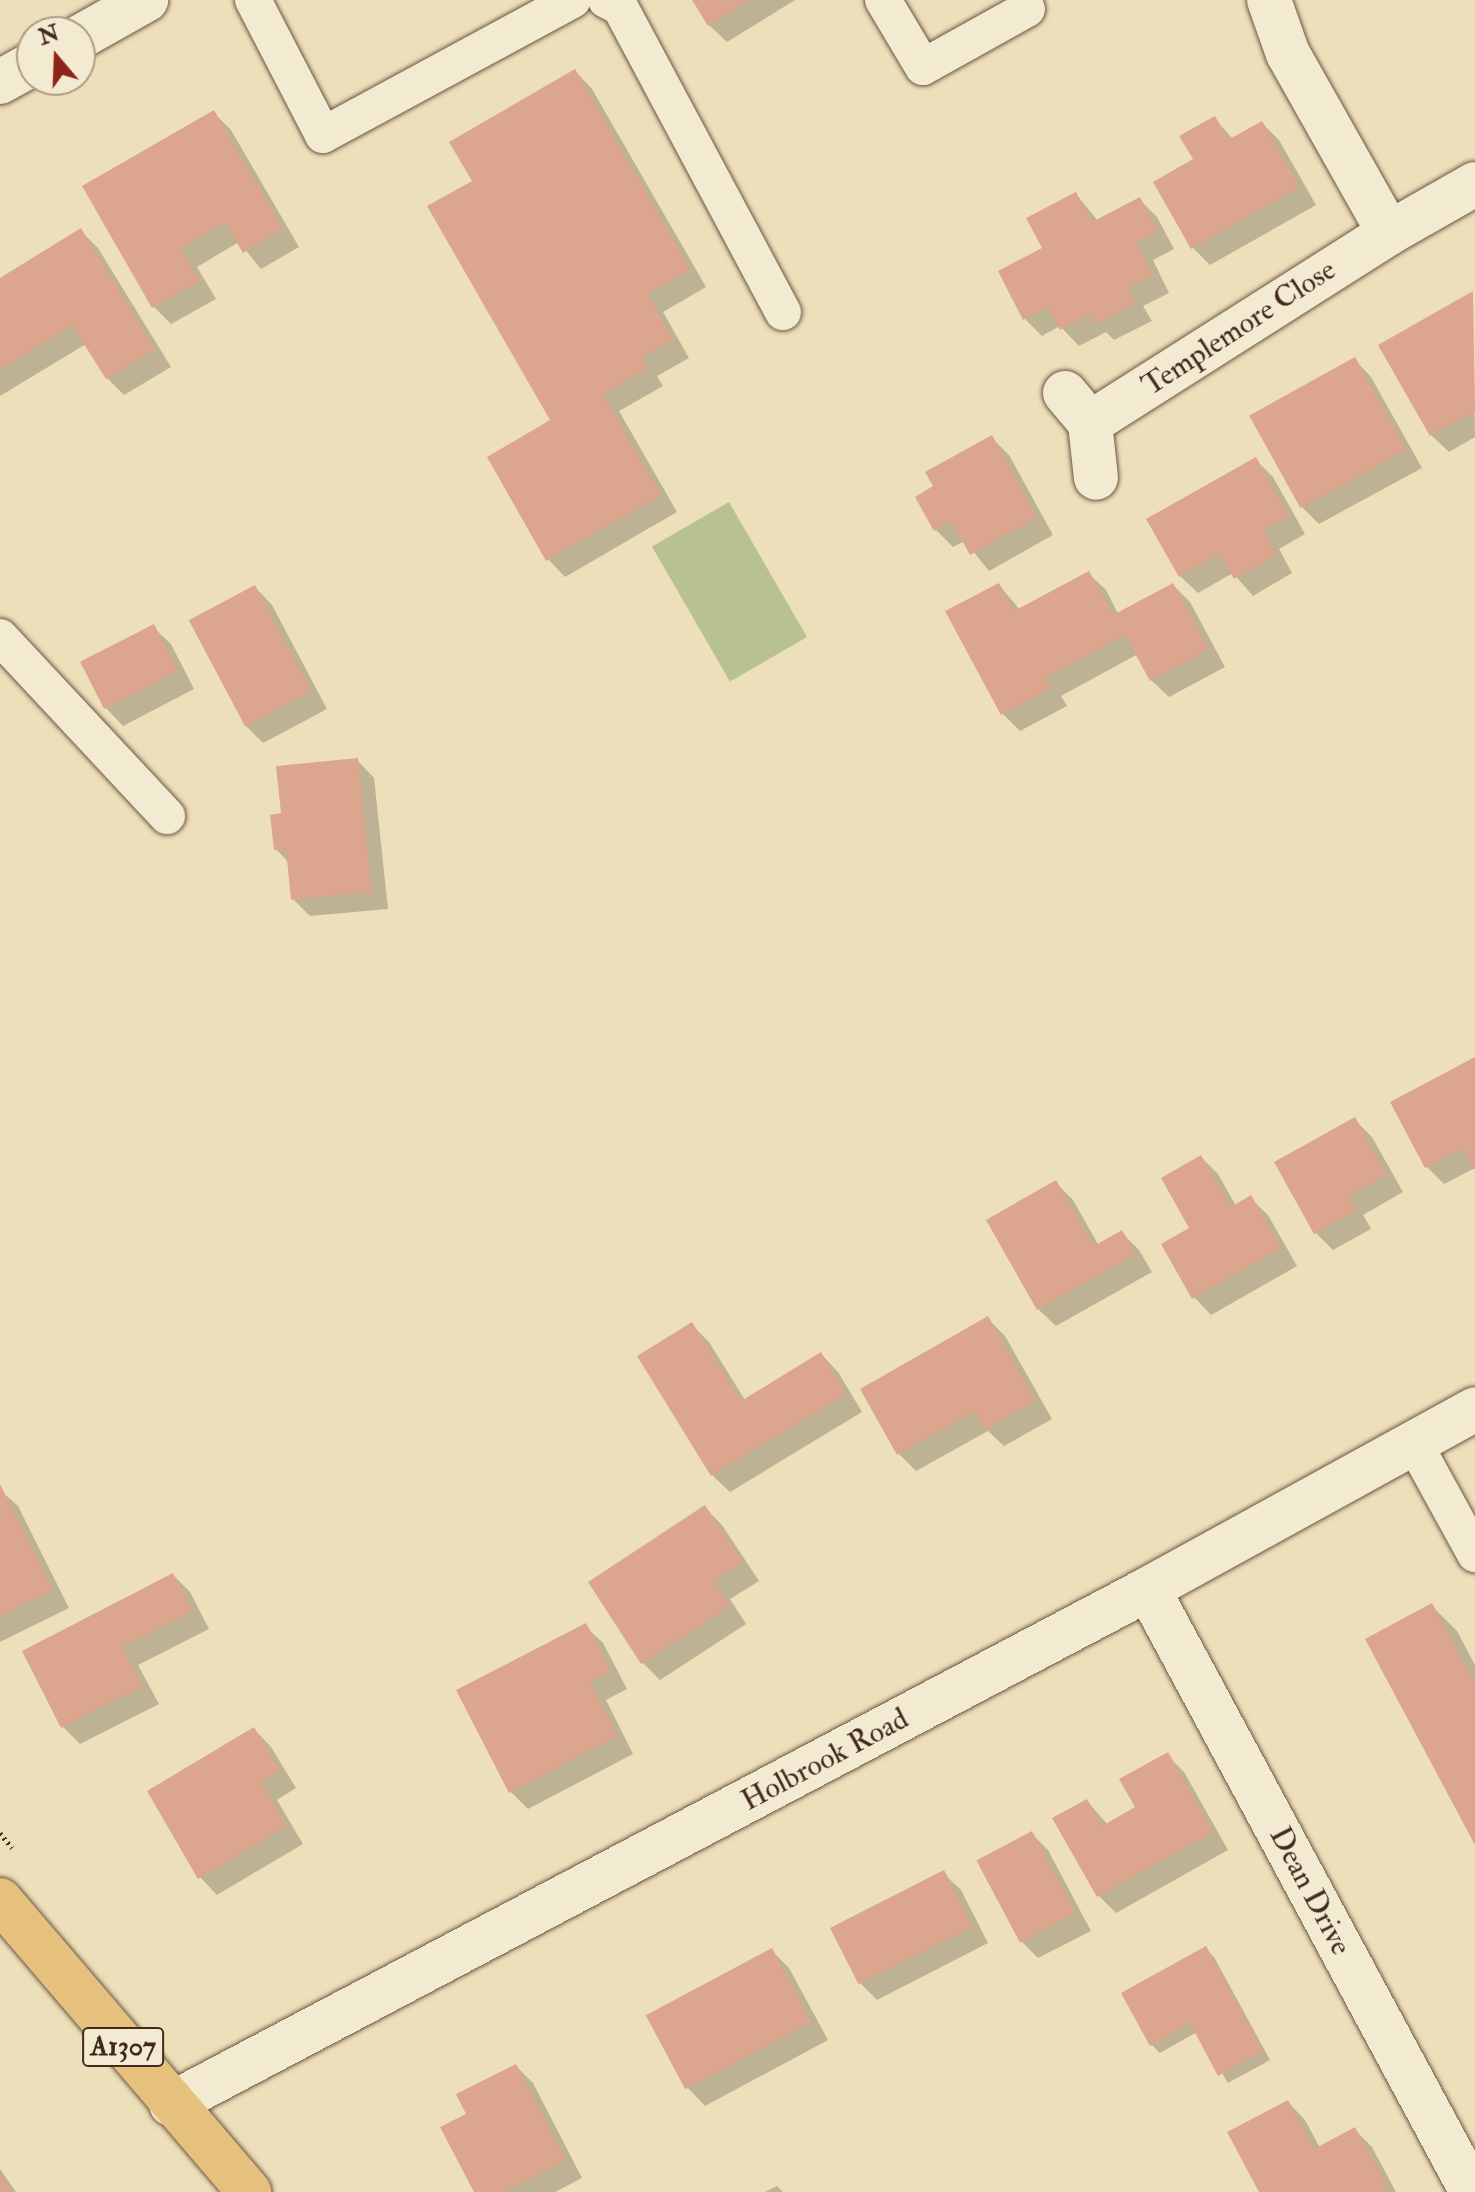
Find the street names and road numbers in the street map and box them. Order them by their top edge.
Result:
street label: Templemore Close [1135,252,1343,404]
street label: Holbrook Road [735,1701,915,1819]
street label: Dean Drive [1261,1821,1359,1961]
road number: A1307 [81,2023,165,2071]

